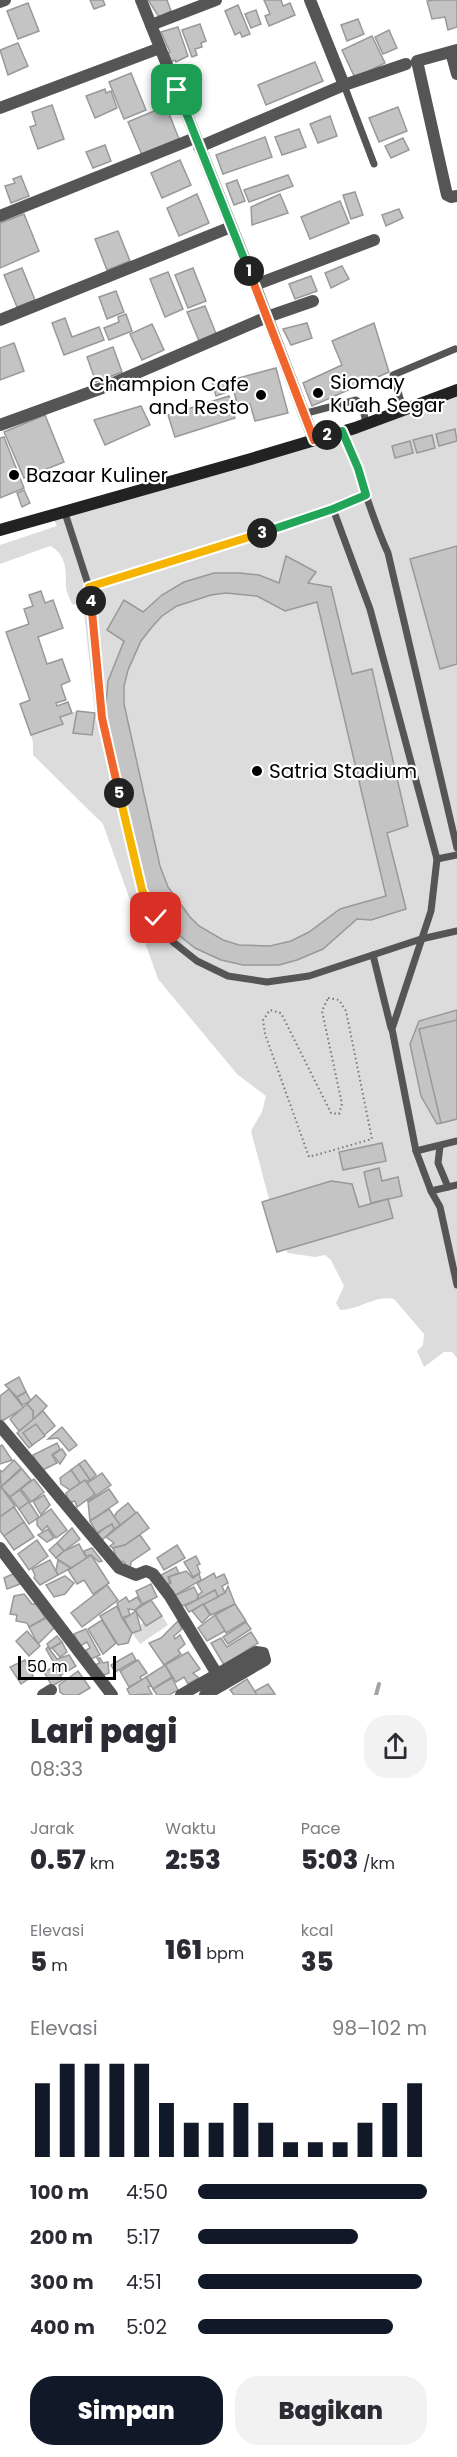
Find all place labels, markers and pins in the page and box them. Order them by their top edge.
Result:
pin [151,64,202,115]
pin: 1 [234,256,264,286]
place label: Siomay Kuah Segar [330,368,445,419]
place label: Champion Cafe and Resto [89,370,249,421]
marker: Siomay Kuah Segar [311,386,325,400]
marker: Champion Cafe and Resto [254,388,268,402]
pin: 2 [312,420,342,450]
place label: Bazaar Kuliner [26,461,168,489]
marker: Bazaar Kuliner [7,468,21,482]
pin: 3 [247,518,277,548]
pin: 4 [76,586,106,616]
place label: Satria Stadium [269,757,417,785]
marker: Satria Stadium [250,764,264,778]
pin: 5 [104,778,134,808]
pin [130,892,181,943]

